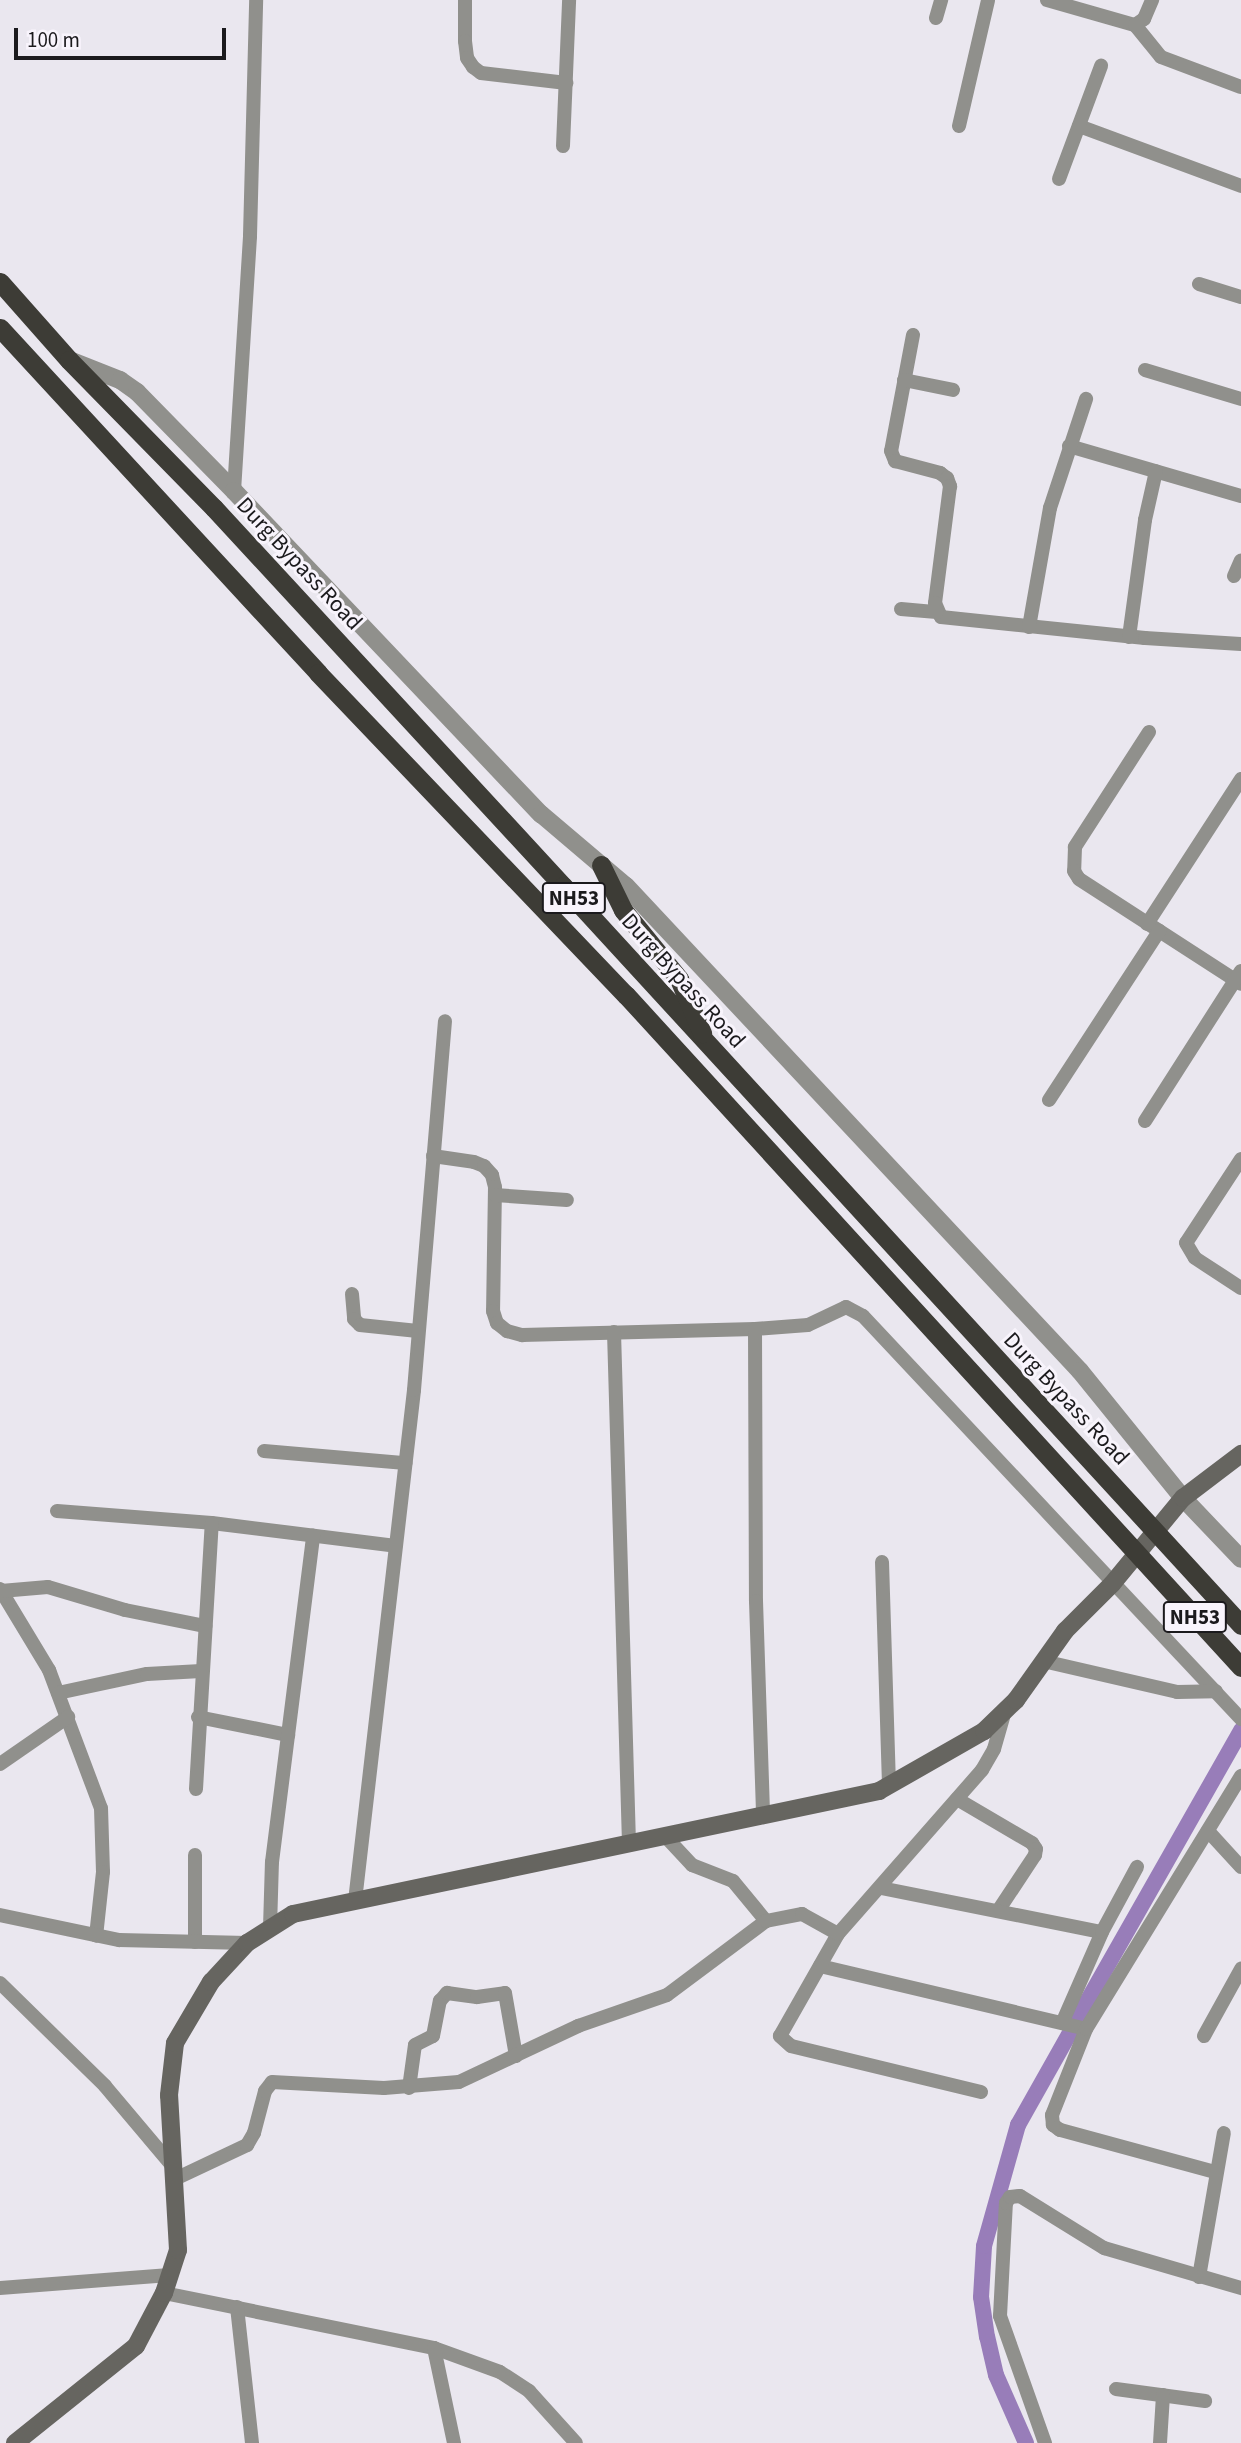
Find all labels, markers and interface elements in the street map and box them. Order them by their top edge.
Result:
scale bar [18,14,229,58]
text: 100 m [27,25,80,55]
street label: Durg Bypass Road [230,492,368,636]
road number: NH53 [541,880,607,916]
street label: Durg Bypass Road [615,908,751,1054]
street label: Durg Bypass Road [997,1327,1135,1471]
road number: NH53 [1162,1600,1228,1634]

